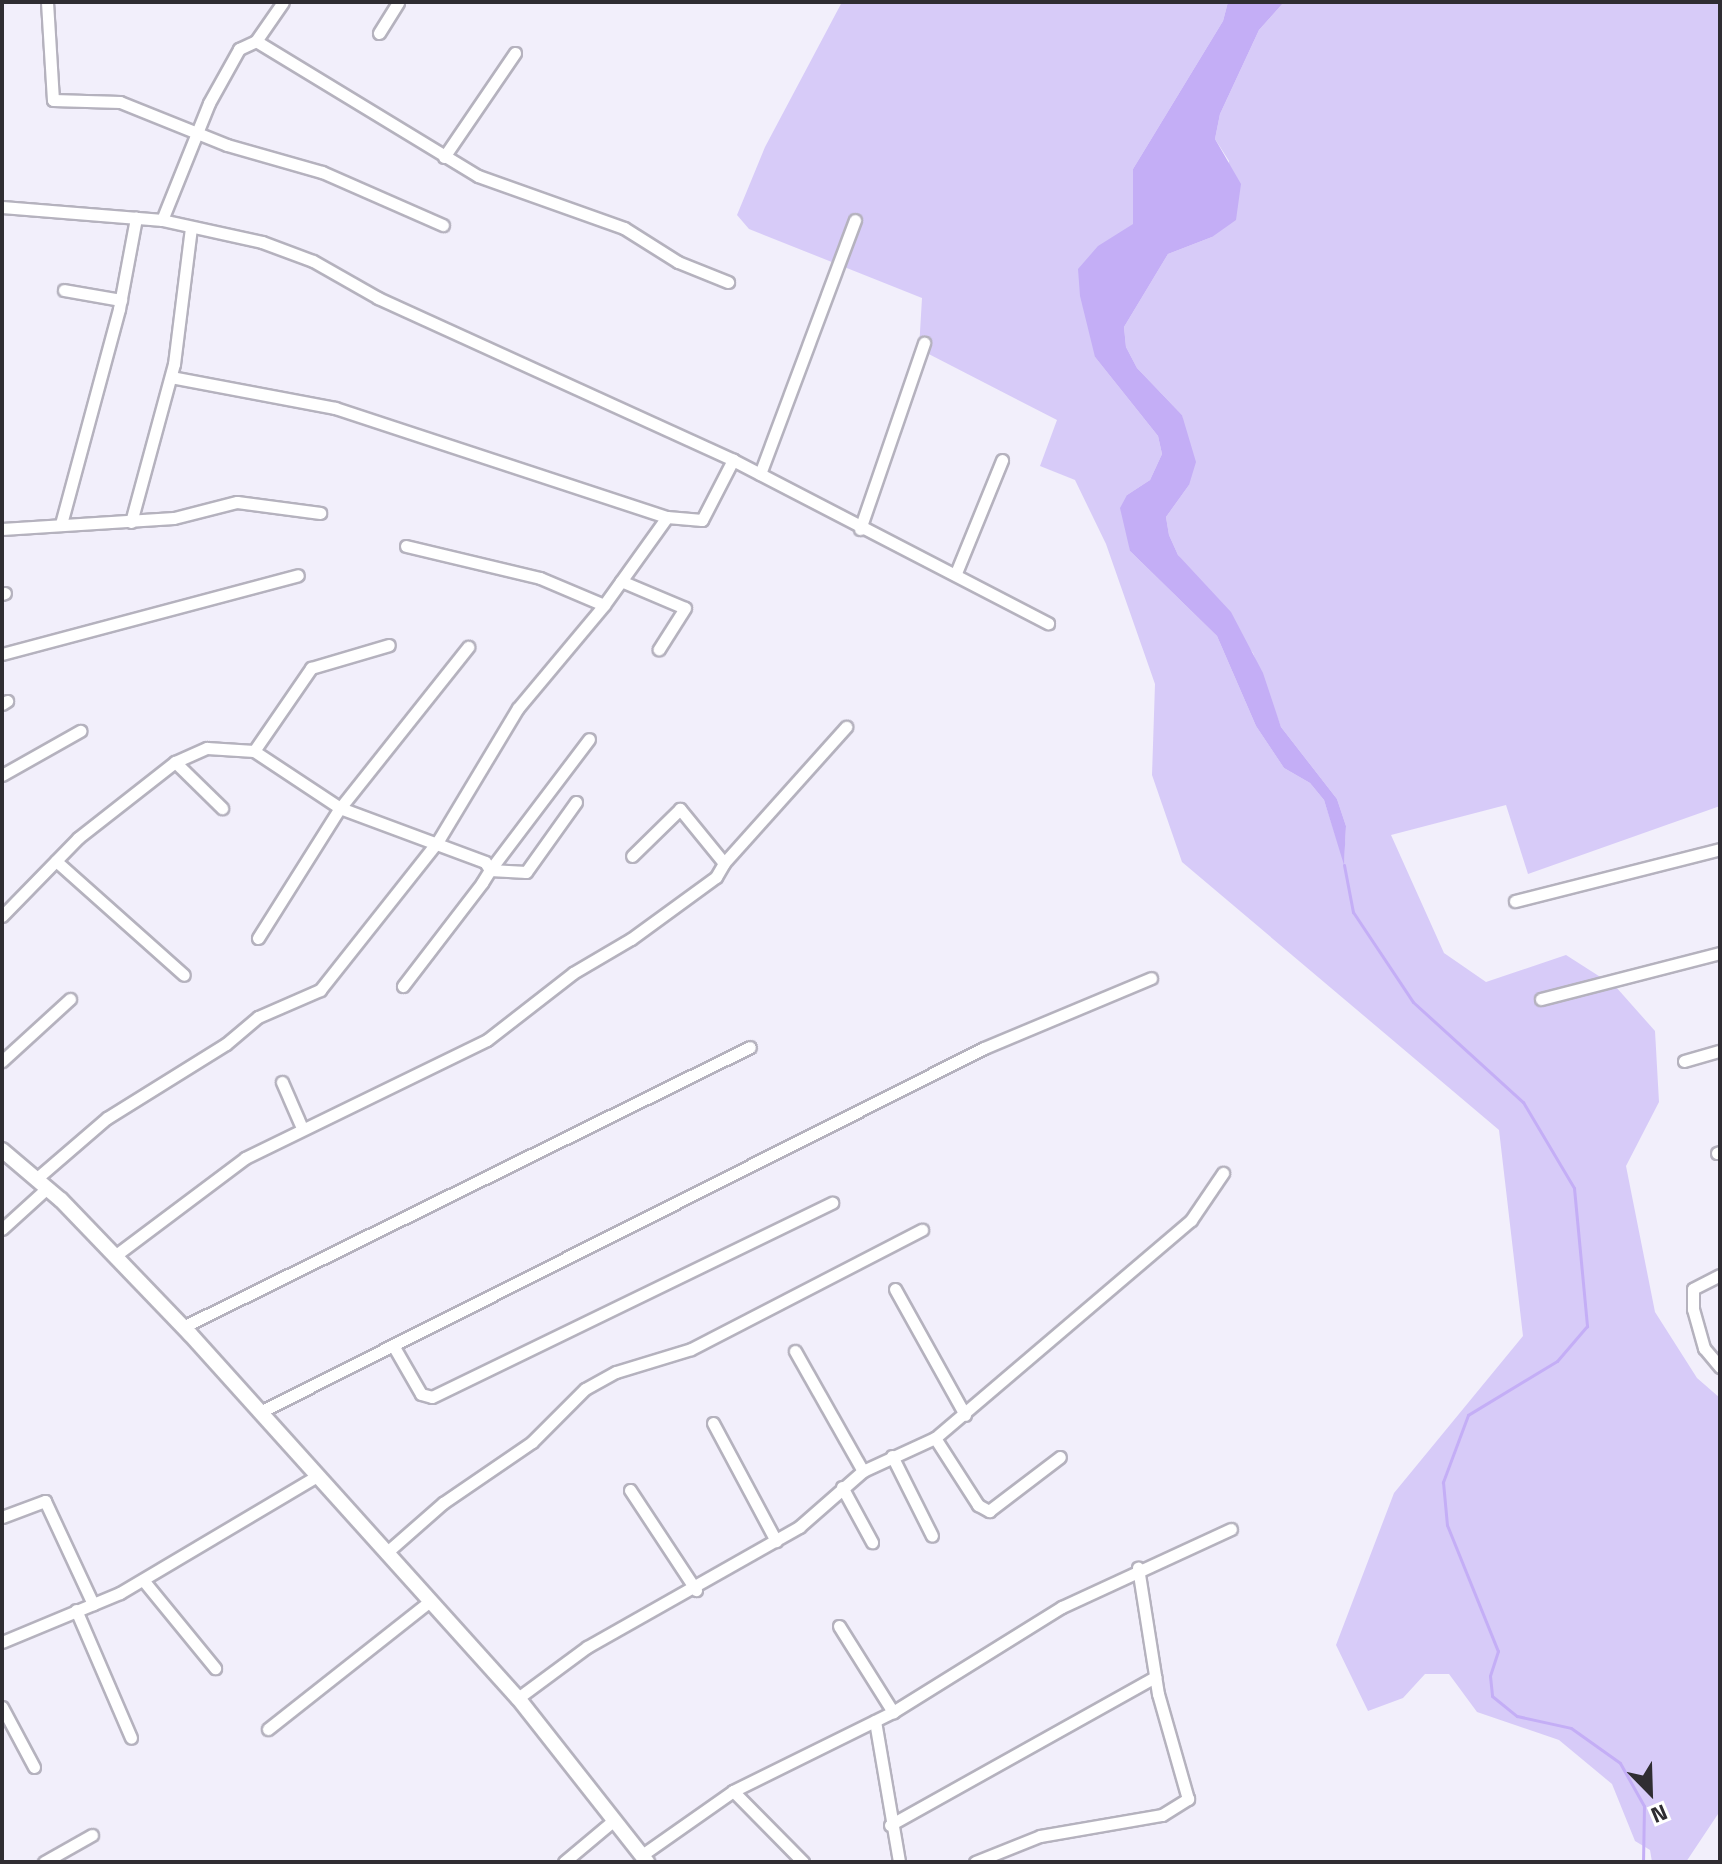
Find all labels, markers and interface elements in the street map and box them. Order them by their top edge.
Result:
north arrow [1610,1752,1690,1832]
text: N [1646,1795,1673,1833]

